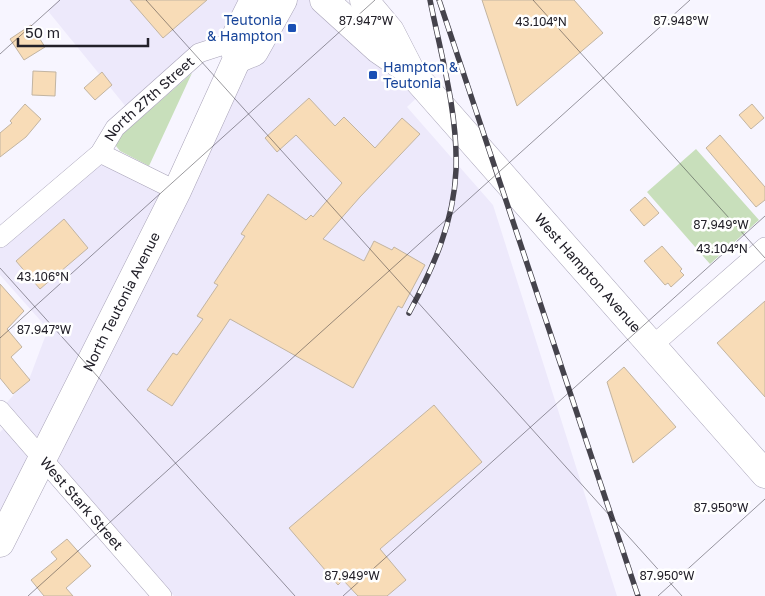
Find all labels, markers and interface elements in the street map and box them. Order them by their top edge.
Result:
place label: Teutonia & Hampton [207,11,282,44]
text: 87.947°W [339,13,394,28]
text: 87.948°W [653,13,709,28]
text: 43.104°N [515,14,567,29]
scale bar [18,15,148,47]
marker: Teutonia & Hampton [286,22,298,34]
text: 50 m [25,23,60,41]
street label: North 27th Street [100,53,197,144]
place label: Hampton & Teutonia [383,58,459,91]
marker: Hampton & Teutonia [367,69,379,81]
street label: West Hampton Avenue [531,209,645,335]
text: 87.949°W [693,217,749,232]
street label: North Teutonia Avenue [79,229,163,374]
text: 43.104°N [696,241,748,256]
text: 43.106°N [17,269,69,284]
text: 87.947°W [17,322,72,337]
street label: West Stark Street [37,453,127,553]
text: 87.950°W [693,500,749,515]
text: 87.949°W [324,568,380,583]
text: 87.950°W [639,568,695,583]

